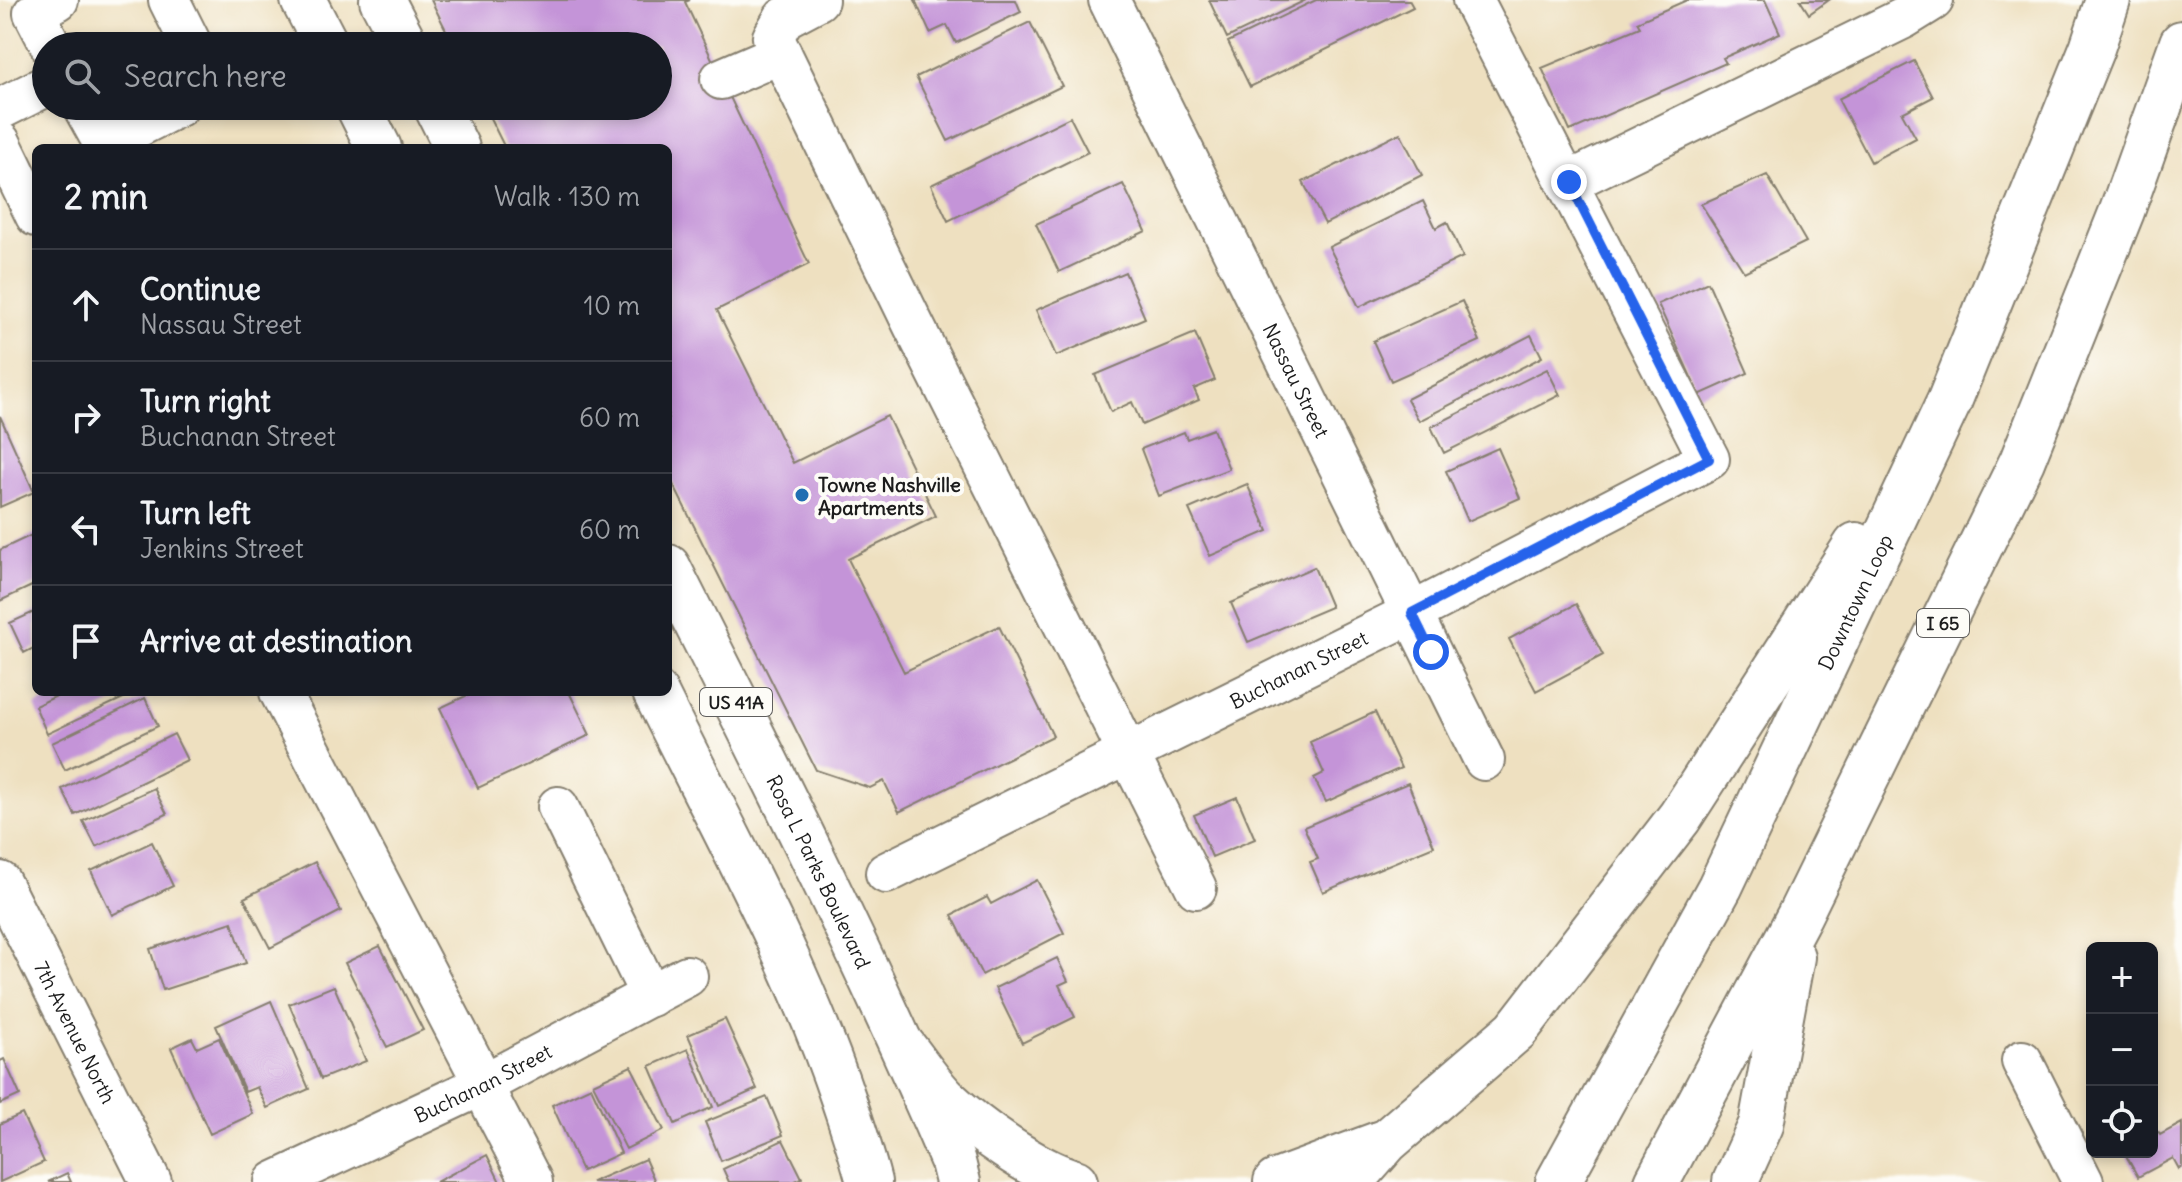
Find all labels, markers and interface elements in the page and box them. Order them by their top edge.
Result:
search box [32,32,672,120]
icon: search [60,54,104,98]
text: Search here [124,57,287,95]
route end [1551,164,1587,200]
text: 2 min [64,175,148,218]
text: Walk · 130 m [494,180,640,213]
text: Continue [140,270,261,308]
icon: ahead [64,283,108,327]
text: 10 m [584,289,640,322]
text: Nassau Street [140,308,302,341]
street label: Nassau Street [1258,319,1335,442]
text: Turn right [140,382,271,420]
icon: right [64,395,108,439]
text: 60 m [579,401,640,434]
text: Buchanan Street [140,420,336,453]
place label: Towne Nashville Apartments [818,472,961,520]
marker: Towne Nashville Apartments [793,486,811,504]
text: Turn left [140,494,251,532]
icon: left [64,507,108,551]
text: 60 m [579,513,640,546]
street label: Downtown Loop [1812,530,1897,674]
text: Jenkins Street [140,532,304,565]
road number: I 65 [1917,609,1969,637]
icon: arrive [64,619,108,663]
text: Arrive at destination [140,622,412,660]
street label: Buchanan Street [1225,624,1372,714]
route start [1413,634,1449,670]
road number: US 41A [700,688,772,716]
street label: Rosa L Parks Boulevard [762,771,877,973]
map controls [2086,942,2158,1158]
button: + [2086,942,2158,1014]
street label: 7th Avenue North [29,957,122,1107]
button: − [2086,1014,2158,1086]
street label: Buchanan Street [410,1038,556,1128]
button: locate [2086,1086,2158,1158]

